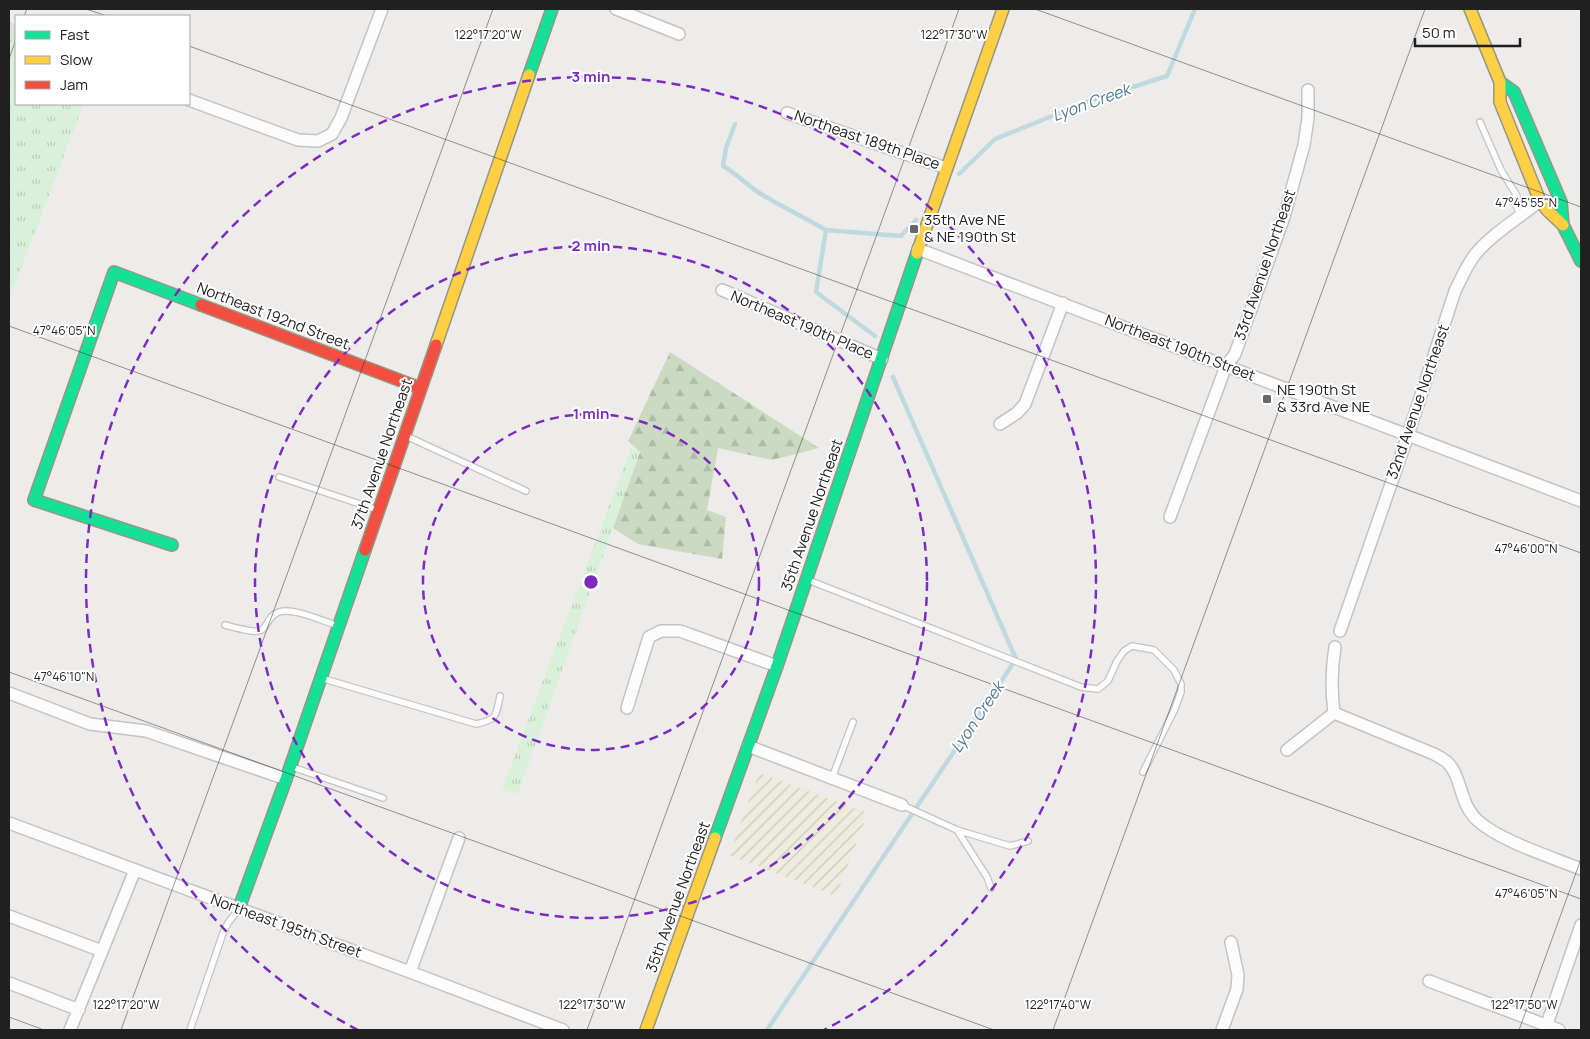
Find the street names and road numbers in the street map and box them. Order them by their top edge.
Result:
street label: Northeast 189th Place [791,105,943,174]
street label: 33rd Avenue Northeast [1229,187,1300,343]
street label: Northeast 192nd Street [194,277,352,354]
street label: Northeast 190th Place [728,285,877,364]
street label: Northeast 190th Street [1102,309,1258,386]
street label: 32nd Avenue Northeast [1381,322,1454,482]
street label: 37th Avenue Northeast [346,376,417,532]
street label: 35th Avenue Northeast [776,436,847,594]
street label: 35th Avenue Northeast [640,818,715,975]
street label: Northeast 195th Street [208,888,365,963]

